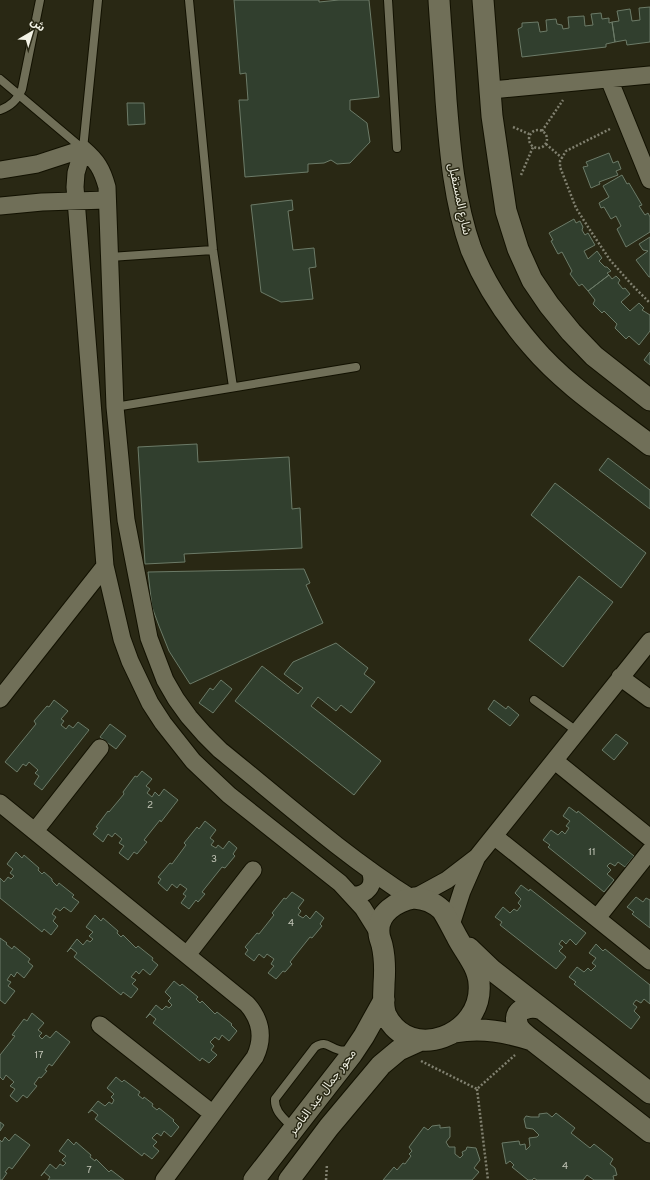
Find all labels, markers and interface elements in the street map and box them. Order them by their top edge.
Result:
north arrow [12,12,52,52]
text: ش [27,15,48,35]
street label: شارع المستقبل [444,162,474,236]
house number: 2 [147,799,153,812]
house number: 11 [588,846,596,859]
house number: 3 [211,853,217,866]
house number: 4 [288,917,294,930]
street label: محور جمال عبد الناصر [285,1046,360,1140]
house number: 17 [35,1049,43,1062]
house number: 4 [562,1160,568,1173]
house number: 7 [86,1164,92,1177]

